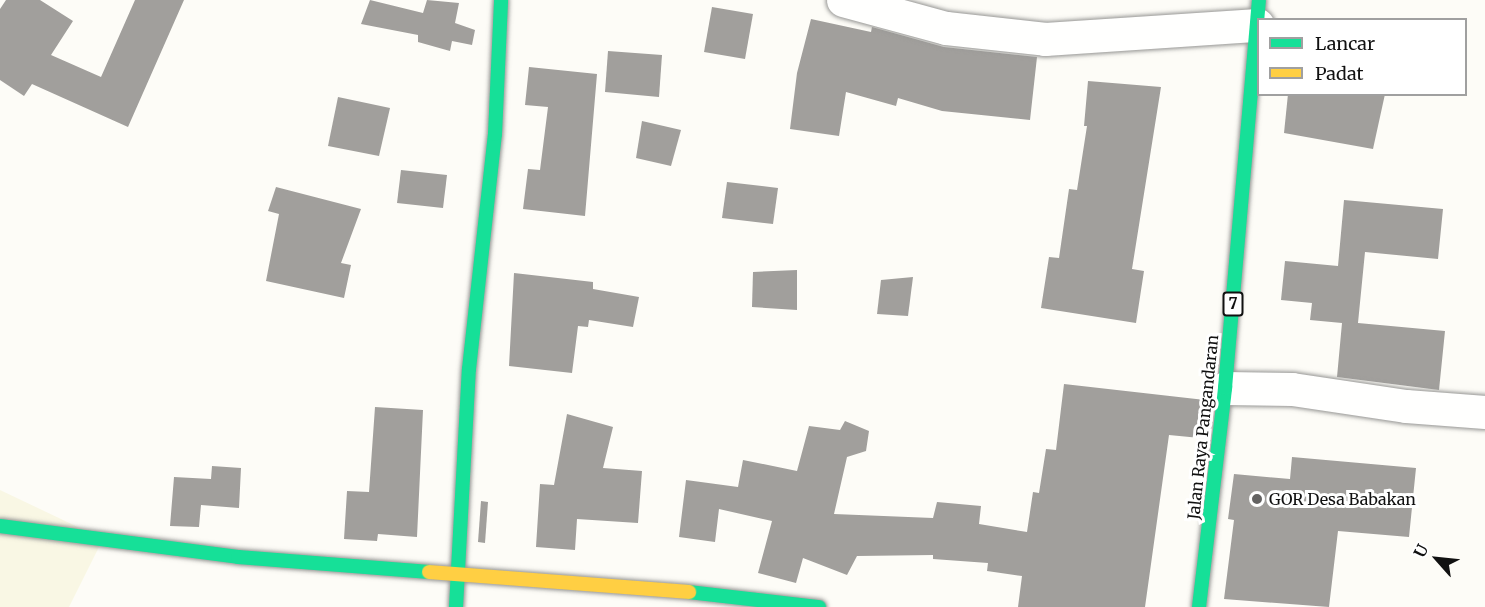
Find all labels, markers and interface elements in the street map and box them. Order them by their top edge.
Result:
legend [1257,18,1467,96]
text: Lancar [1315,32,1375,55]
text: Padat [1315,62,1364,85]
road number: 7 [1222,292,1244,316]
street label: Jalan Raya Pangandaran [1184,334,1222,520]
place label: GOR Desa Babakan [1269,489,1416,509]
marker: GOR Desa Babakan [1250,492,1264,506]
north arrow [1407,529,1467,589]
text: U [1409,541,1433,561]

